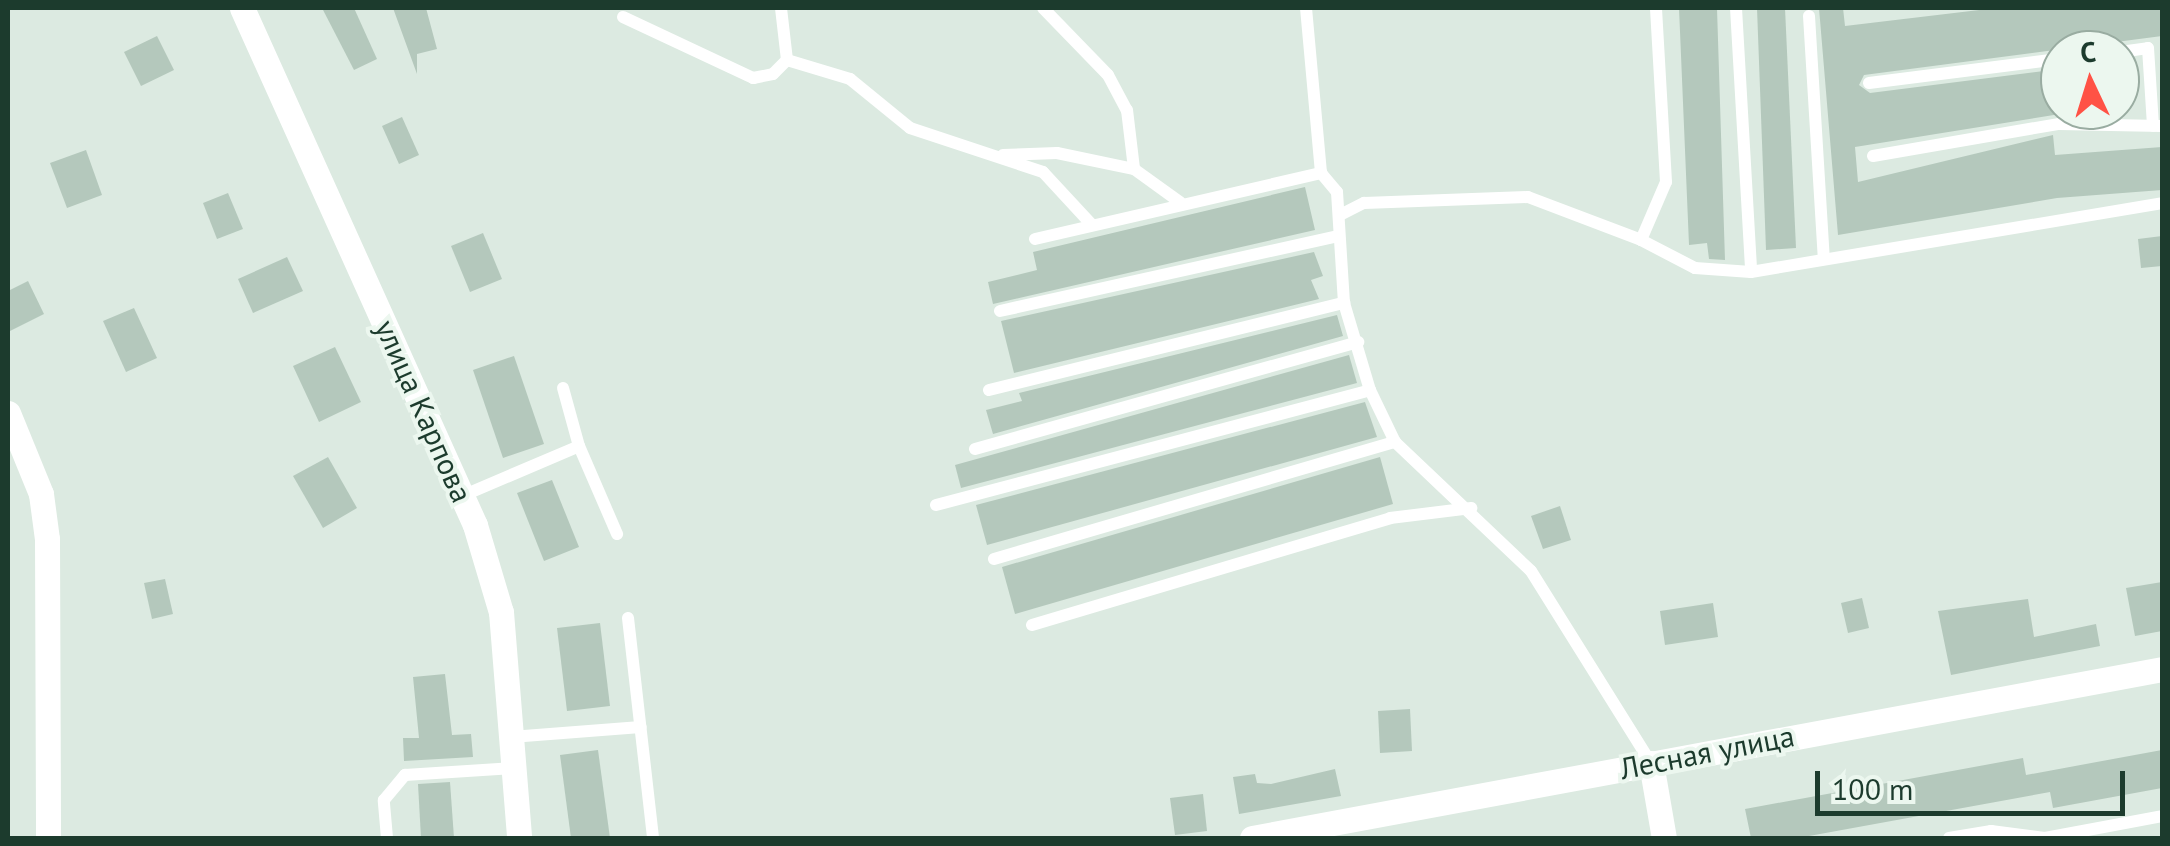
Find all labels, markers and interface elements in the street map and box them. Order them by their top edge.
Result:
north arrow [2040,30,2140,130]
text: С [2079,33,2097,71]
street label: улица Карпова [368,314,480,508]
street label: Лесная улица [1617,717,1797,787]
scale bar [1820,751,2130,813]
text: 100 m [1832,769,1913,808]

